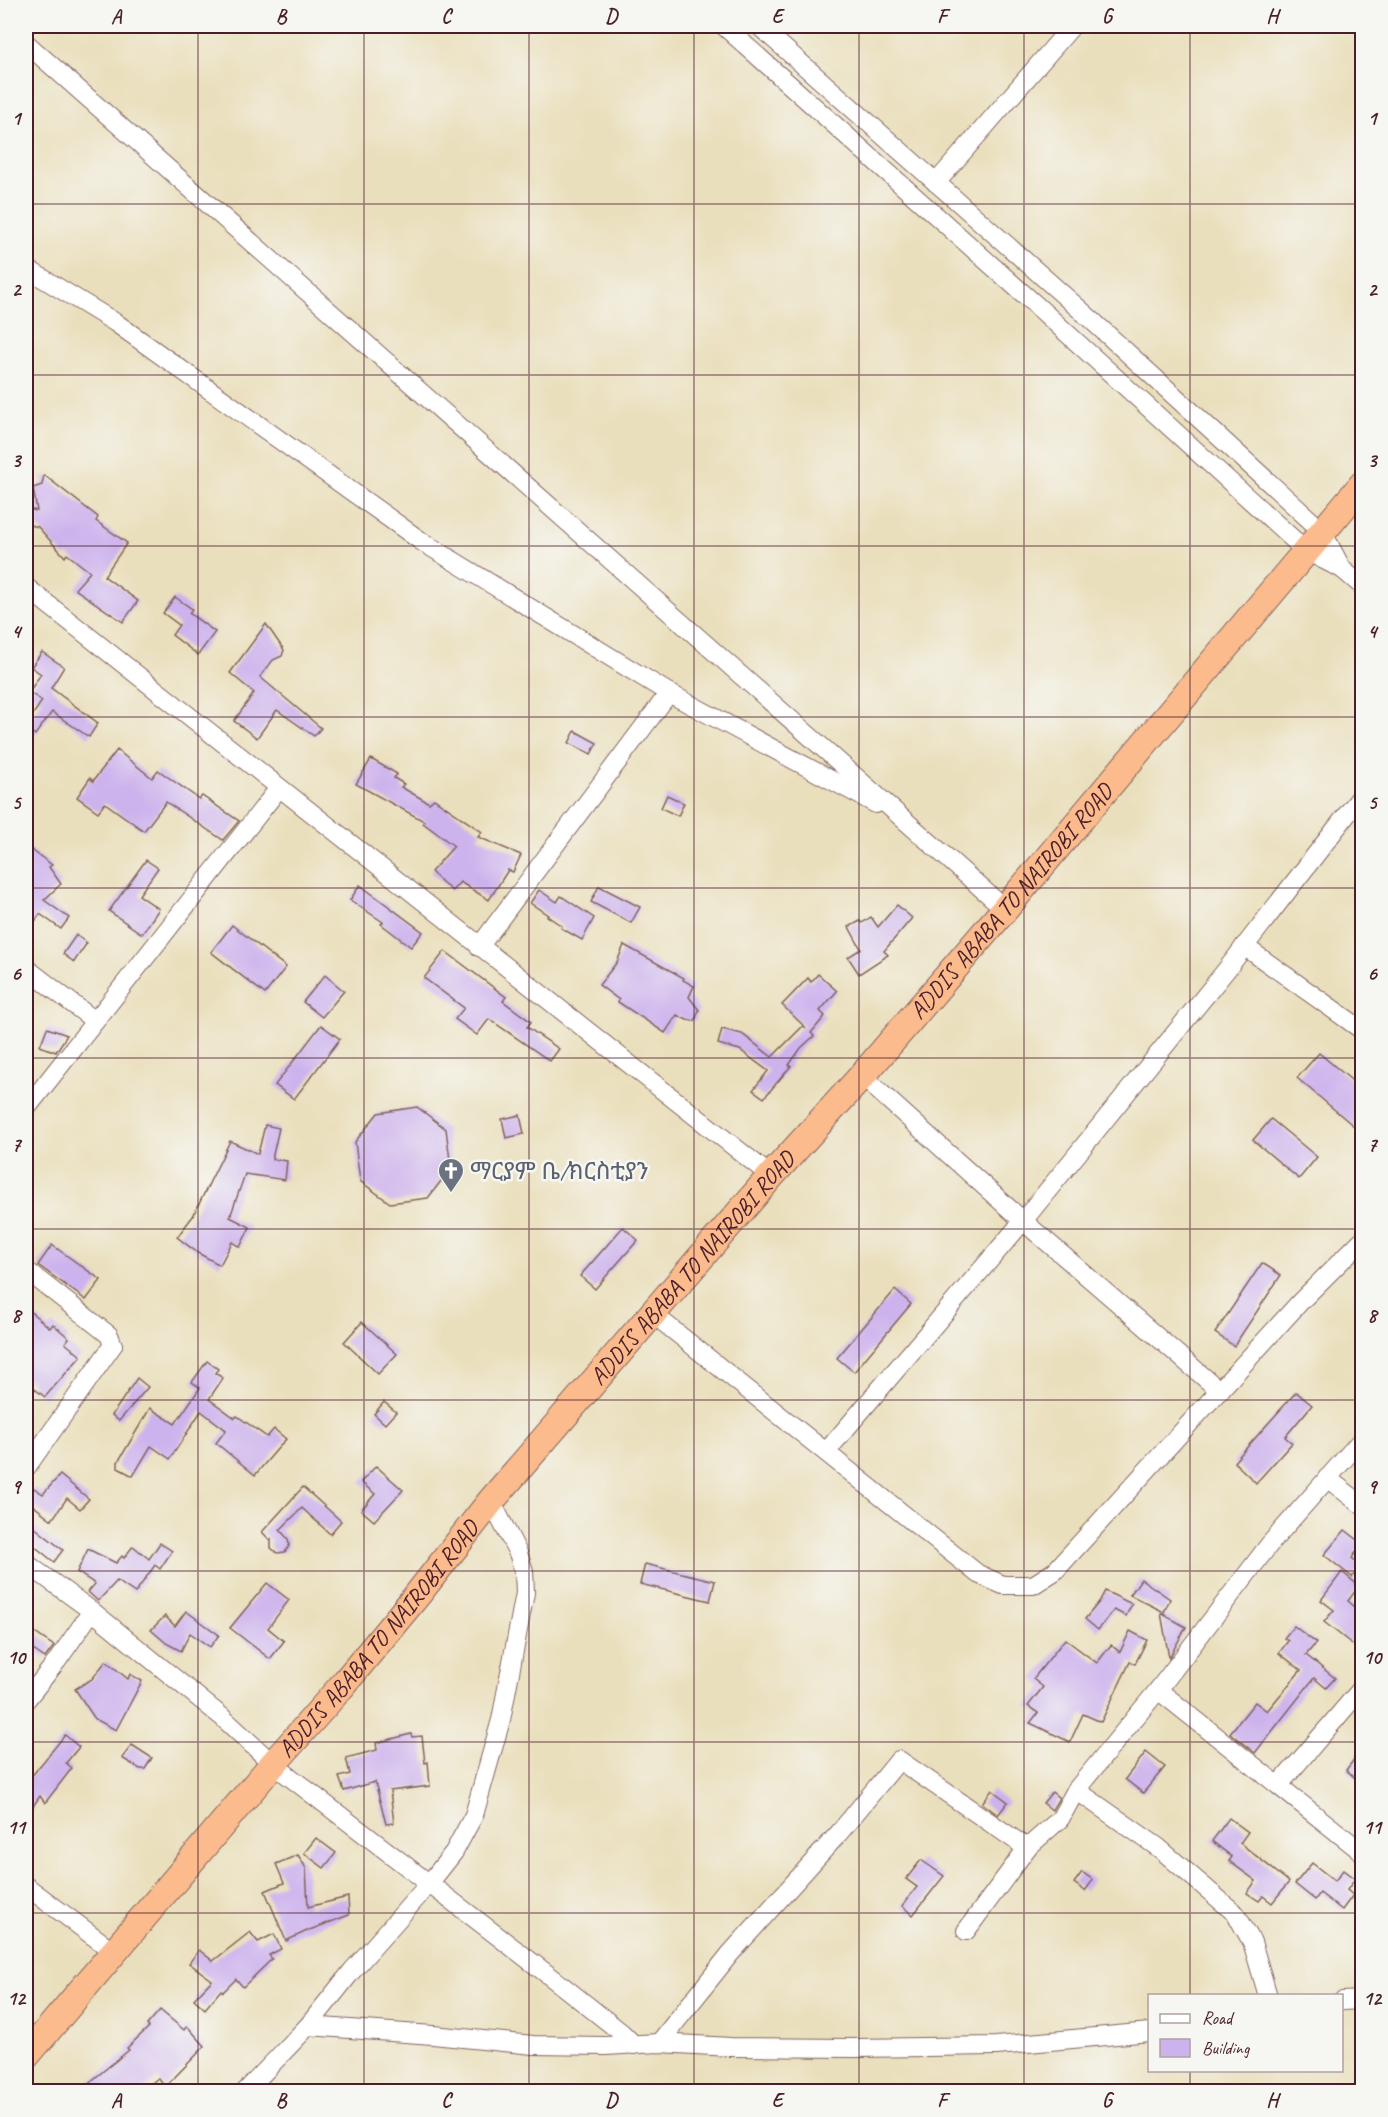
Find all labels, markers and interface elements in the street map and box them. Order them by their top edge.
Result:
text: A [111,4,123,29]
text: B [276,4,288,29]
text: C [441,4,453,29]
text: D [605,4,619,29]
text: E [772,4,786,29]
text: F [937,4,951,29]
text: G [1102,4,1115,29]
text: H [1266,4,1281,29]
text: 1 [12,106,23,131]
text: 1 [1368,106,1379,131]
text: 2 [12,277,23,302]
text: 2 [1368,277,1379,302]
text: 3 [12,448,23,473]
text: 3 [1368,448,1379,473]
text: 4 [12,619,24,644]
text: 4 [1368,619,1380,644]
street label: ADDIS ABABA TO NAIROBI ROAD [903,776,1121,1025]
text: 5 [12,790,23,815]
text: 5 [1368,790,1379,815]
text: 6 [11,961,22,986]
text: 6 [1367,961,1378,986]
text: 7 [12,1132,23,1157]
text: 7 [1368,1132,1379,1157]
street label: ADDIS ABABA TO NAIROBI ROAD [583,1143,803,1391]
church icon: ማርያም ቤ/ክርስቲያን [436,1156,466,1194]
place label: ማርያም ቤ/ክርስቲያን [470,1156,649,1186]
text: 8 [12,1303,24,1328]
text: 8 [1368,1303,1380,1328]
text: 9 [12,1474,23,1499]
text: 9 [1368,1474,1379,1499]
street label: ADDIS ABABA TO NAIROBI ROAD [271,1512,487,1764]
text: 10 [7,1645,27,1670]
text: 10 [1363,1645,1383,1670]
text: 11 [7,1815,27,1840]
text: 11 [1363,1815,1383,1840]
text: 12 [7,1986,27,2011]
text: 12 [1363,1986,1383,2011]
legend [1148,1994,1343,2072]
text: Road [1202,2007,1235,2029]
text: Building [1202,2037,1251,2059]
text: A [111,2088,123,2113]
text: B [276,2088,288,2113]
text: C [441,2088,453,2113]
text: D [605,2088,619,2113]
text: E [772,2088,786,2113]
text: F [937,2088,951,2113]
text: G [1102,2088,1115,2113]
text: H [1266,2088,1281,2113]

